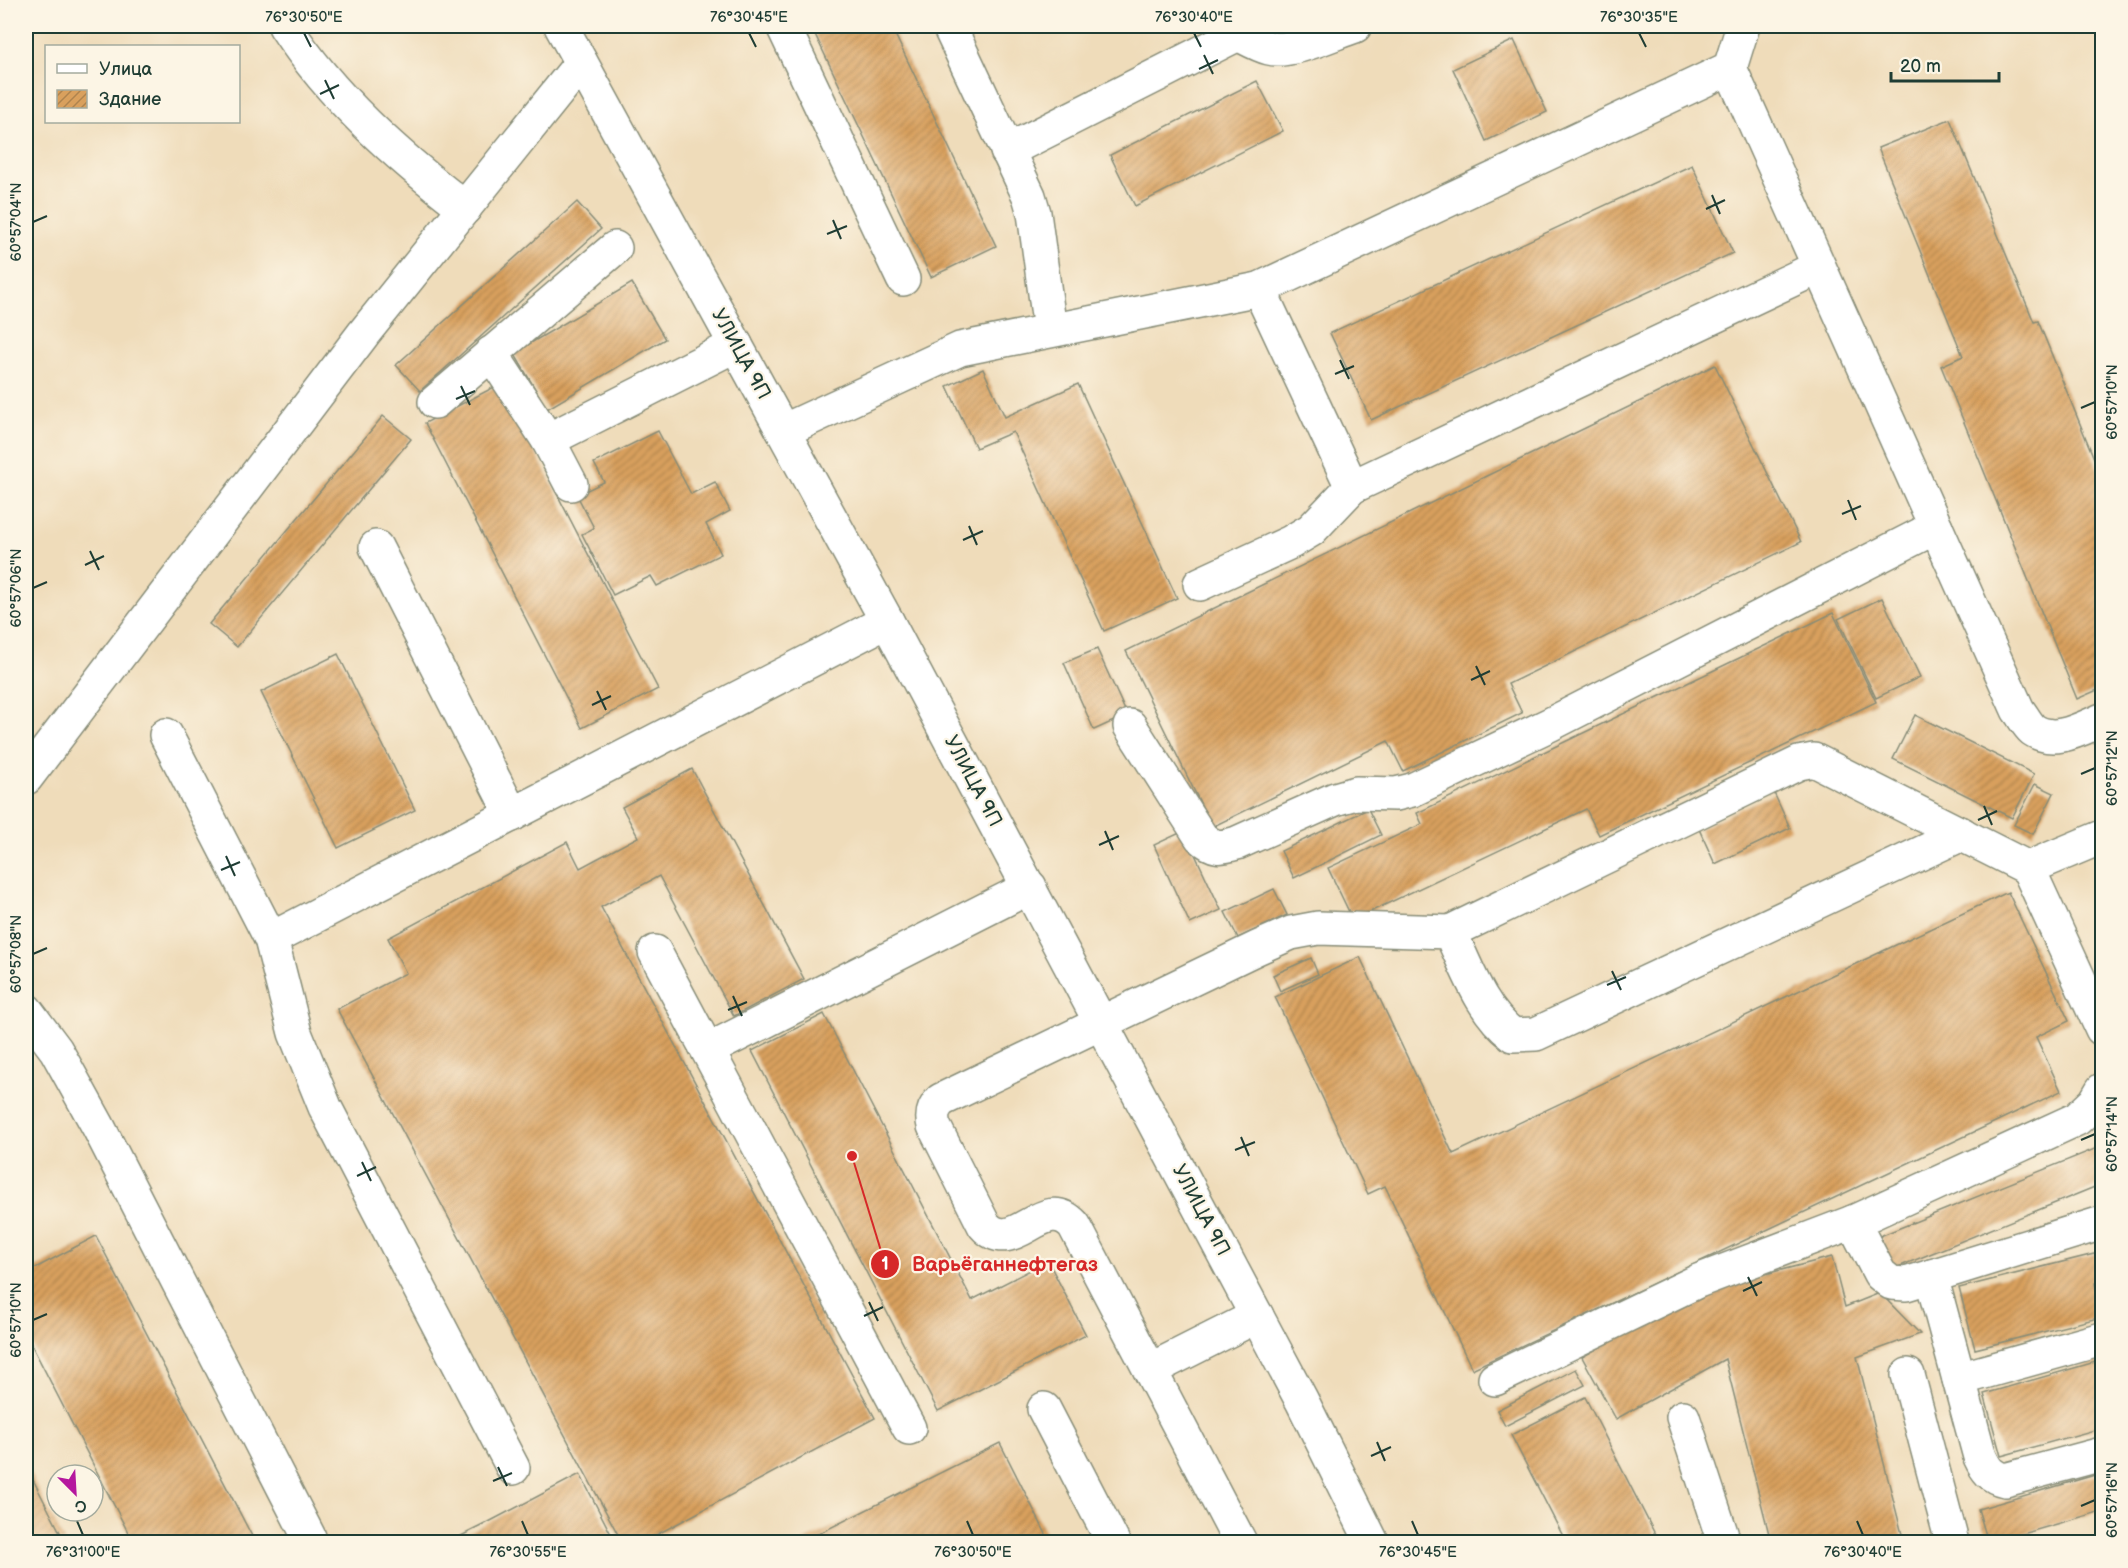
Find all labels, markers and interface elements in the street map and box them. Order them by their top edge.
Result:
text: 76°30'50"E [265,8,343,27]
text: 76°30'45"E [710,8,788,27]
text: 76°30'40"E [1155,8,1233,27]
text: 76°30'35"E [1600,8,1678,27]
legend [45,45,240,123]
scale bar [1891,45,1999,83]
text: 20 m [1900,56,1941,77]
text: Улица [99,59,153,80]
text: Здание [99,89,161,110]
text: 60°57'04"N [7,182,26,262]
street label: УЛИЦА 9П [706,304,776,404]
text: 60°57'10"N [2103,364,2122,440]
text: 60°57'06"N [7,548,26,628]
text: 60°57'12"N [2103,730,2122,806]
street label: УЛИЦА 9П [939,731,1007,831]
text: 60°57'08"N [7,915,26,993]
text: 60°57'14"N [2103,1096,2122,1172]
street label: УЛИЦА 9П [1167,1160,1235,1260]
callout: Варьёганнефтегаз [870,1244,1110,1283]
text: Варьёганнефтегаз [912,1252,1098,1277]
text: 1 [881,1254,889,1275]
text: 60°57'10"N [7,1282,26,1358]
text: 60°57'16"N [2103,1462,2122,1538]
north arrow [45,1463,105,1523]
text: С [72,1494,89,1516]
text: 76°31'00"E [46,1543,120,1562]
text: 76°30'55"E [489,1543,567,1562]
text: 76°30'50"E [934,1543,1012,1562]
text: 76°30'45"E [1379,1543,1457,1562]
text: 76°30'40"E [1824,1543,1902,1562]

